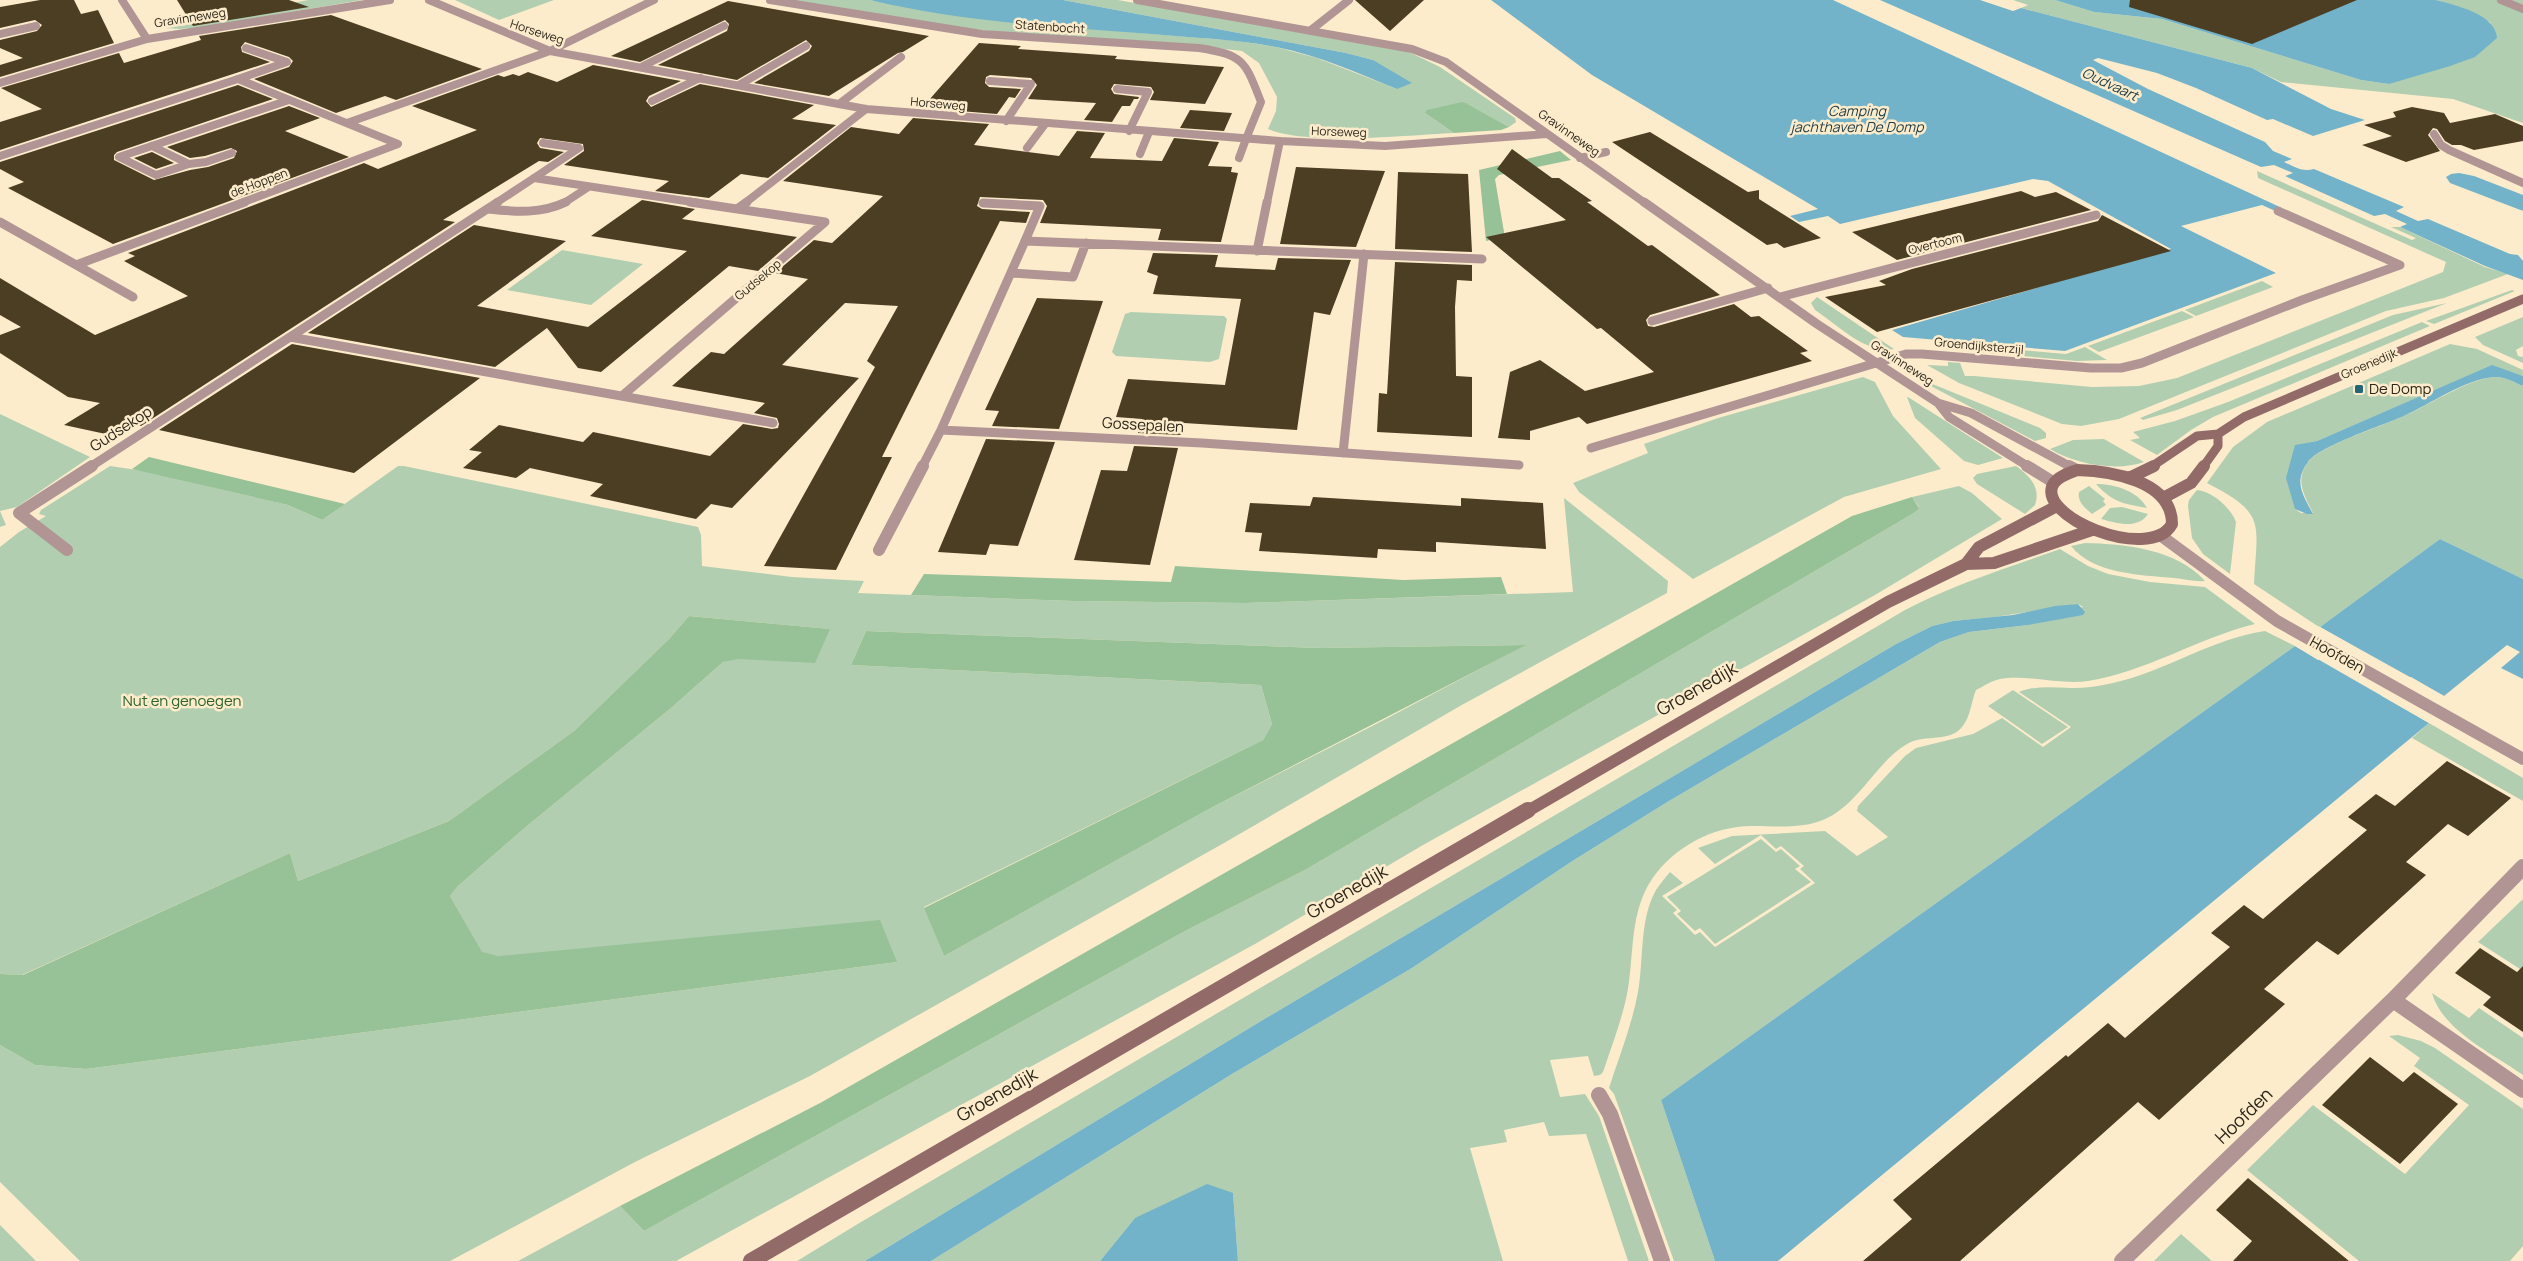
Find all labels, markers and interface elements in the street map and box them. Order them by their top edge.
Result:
street label: Gravinneweg [153,3,227,32]
street label: Horseweg [508,15,566,48]
street label: Statenbocht [1014,16,1086,37]
water label: Oudvaart [2079,62,2143,105]
street label: Horseweg [910,93,966,114]
water label: Camping jachthaven De Domp [1790,101,1924,136]
street label: Gravinneweg [1535,105,1604,160]
street label: Horseweg [1311,122,1367,141]
street label: de Hoppen [228,164,290,201]
street label: Overtoom [1906,229,1964,258]
street label: Gudsekop [731,255,785,304]
street label: Groendijksterzijl [1934,333,2024,358]
street label: Gravinneweg [1867,336,1937,389]
street label: Groenedijk [2338,344,2401,383]
place label: De Domp [2369,378,2432,399]
marker: De Domp [2353,383,2365,395]
street label: Gudsekop [86,401,156,456]
street label: Gossepalen [1102,412,1185,437]
street label: Hoofden [2306,631,2368,678]
street label: Groenedijk [1652,655,1742,721]
park label: Nut en genoegen [123,690,242,711]
street label: Groenedijk [1302,858,1392,924]
street label: Groenedijk [952,1061,1042,1127]
street label: Hoofden [2209,1082,2277,1149]

